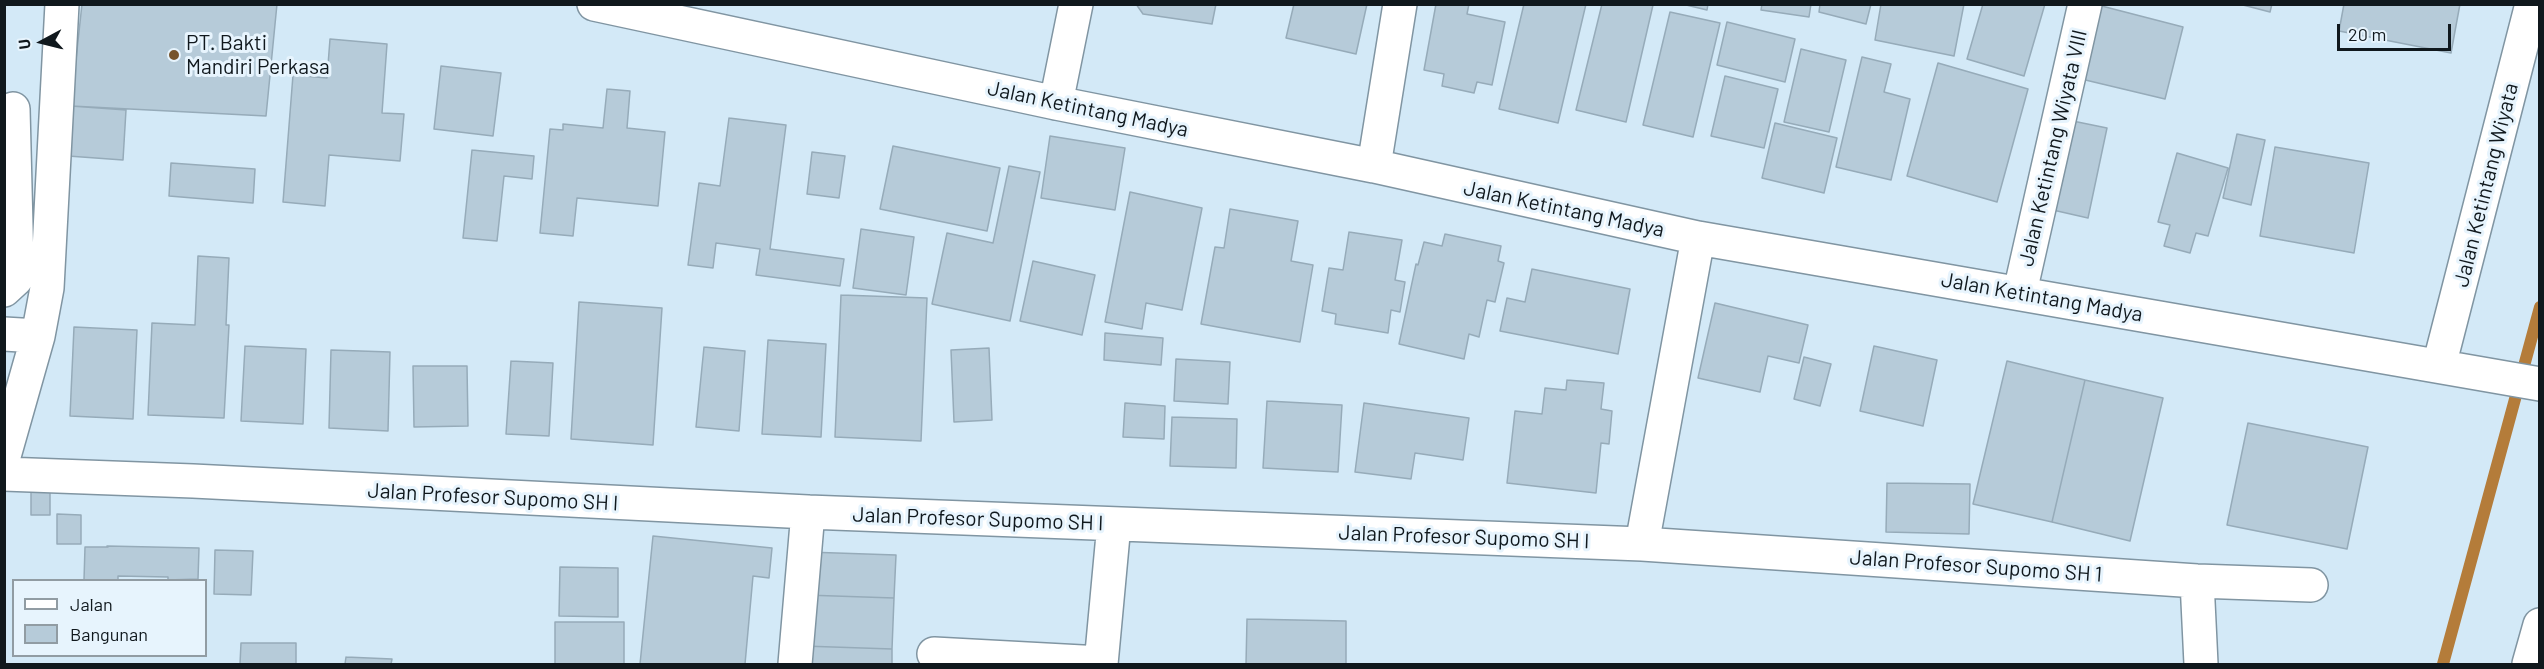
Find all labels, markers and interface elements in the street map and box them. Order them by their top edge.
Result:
north arrow [12,12,72,72]
scale bar [2340,12,2454,50]
text: 20 m [2348,23,2386,45]
street label: Jalan Ketintang Wiyata VIII [2013,27,2093,269]
place label: PT. Bakti Mandiri Perkasa [186,30,330,80]
text: U [14,38,34,50]
marker: PT. Bakti Mandiri Perkasa [167,48,181,62]
street label: Jalan Ketintang Madya [985,75,1191,143]
street label: Jalan Ketintang Wiyata [2448,80,2524,290]
street label: Jalan Ketintang Madya [1461,175,1667,243]
street label: Jalan Ketintang Madya [1939,267,2145,327]
street label: Jalan Profesor Supomo SH I [367,478,619,516]
street label: Jalan Profesor Supomo SH I [852,502,1104,536]
street label: Jalan Profesor Supomo SH I [1338,520,1590,554]
street label: Jalan Profesor Supomo SH 1 [1849,545,2103,587]
legend [12,579,207,657]
text: Jalan [70,593,113,615]
text: Bangunan [70,623,148,645]

